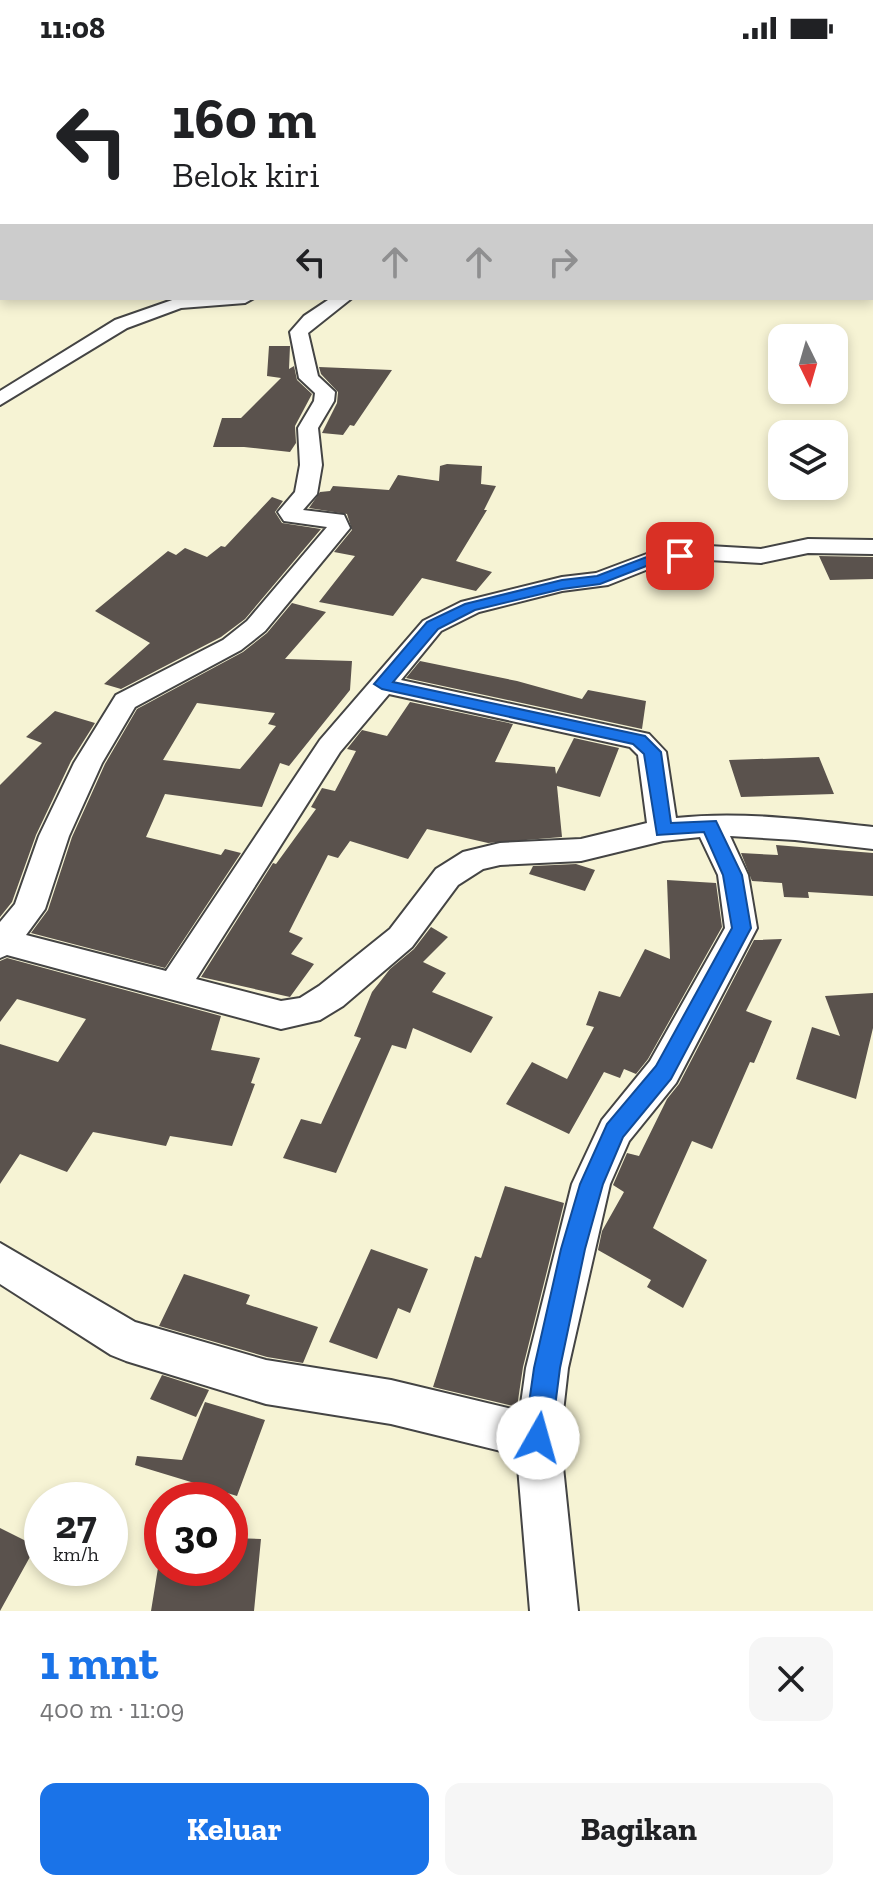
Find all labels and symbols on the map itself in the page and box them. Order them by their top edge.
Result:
north arrow [768,324,848,404]
pin [646,522,714,590]
position arrow [496,1396,580,1480]
speed limit sign: 30 [144,1482,248,1586]

